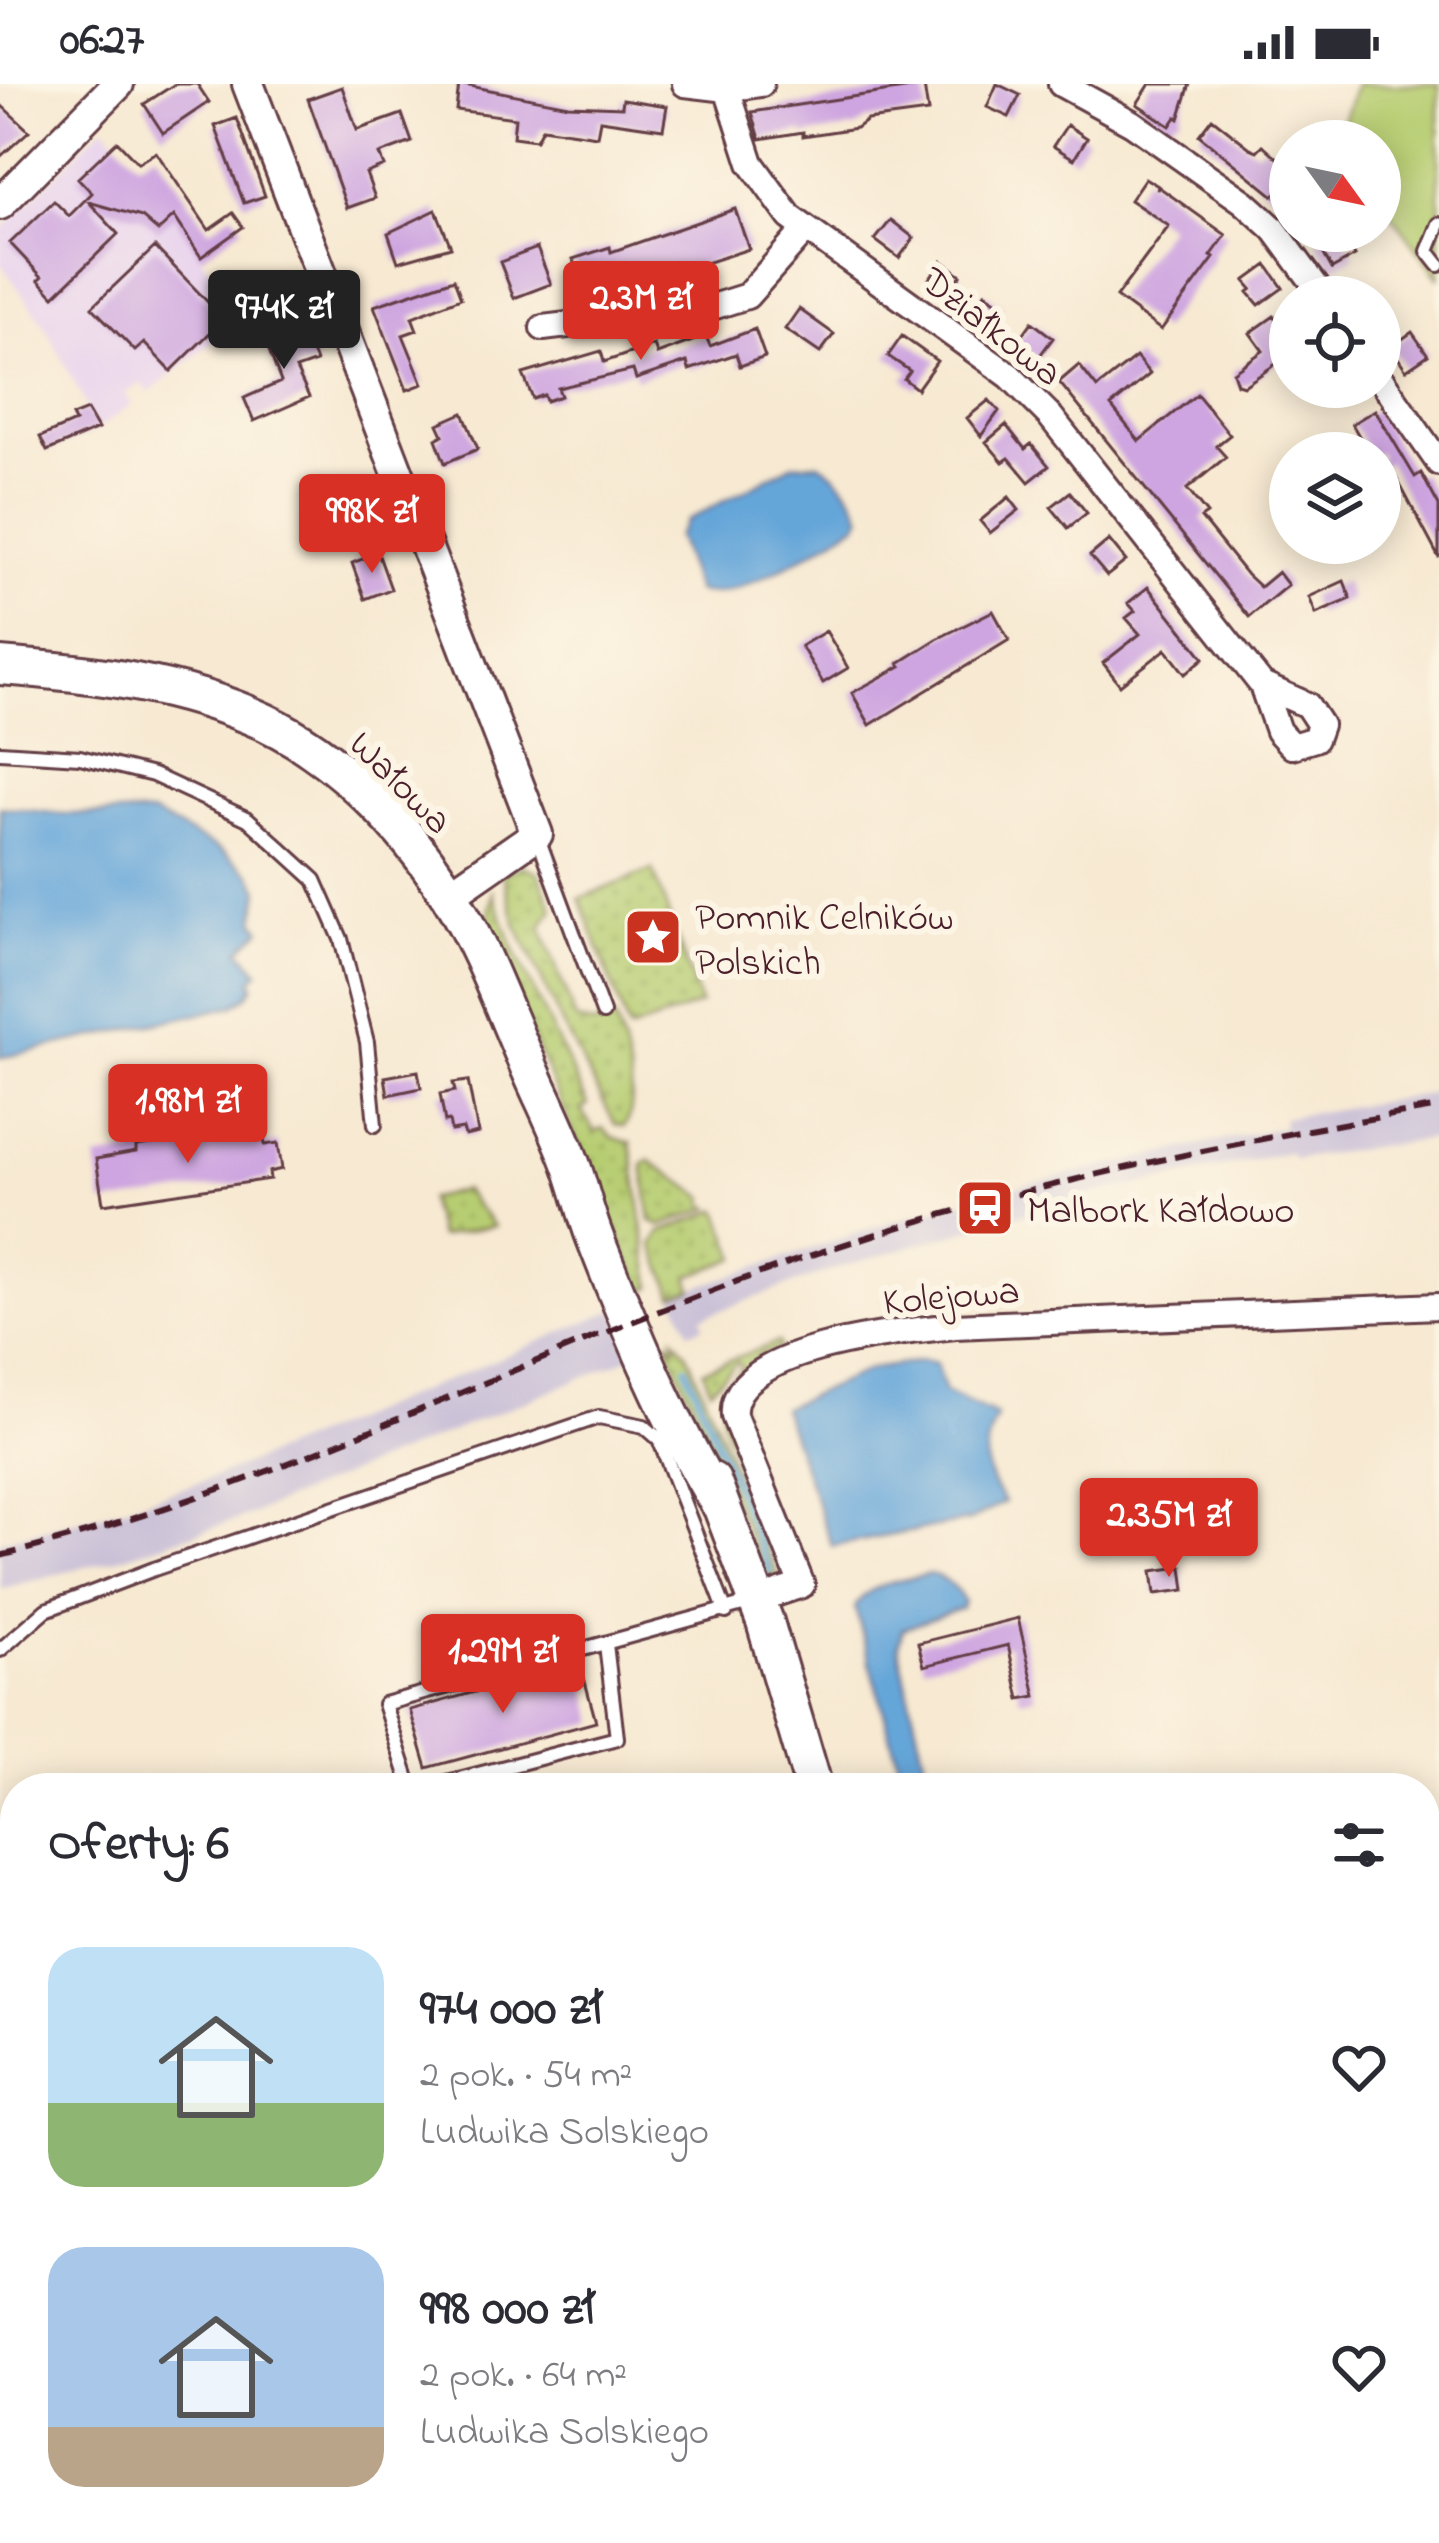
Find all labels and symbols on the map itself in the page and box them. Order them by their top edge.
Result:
north arrow [1269,120,1401,252]
street label: Działkowa [907,254,1073,402]
pin: 2.3M zł [530,261,752,363]
pin: 974K zł [173,270,395,372]
pin: 998K zł [261,474,483,576]
street label: Wałowa [334,719,464,849]
place label: Pomnik Celników Polskich [695,891,954,993]
place icon: Pomnik Celników Polskich [622,906,684,968]
pin: 1.98M zł [64,1064,312,1166]
station icon: Malbork Kałdowo [954,1177,1016,1239]
place label: Malbork Kałdowo [1027,1184,1295,1241]
street label: Kolejowa [881,1264,1022,1333]
pin: 2.35M zł [1045,1478,1293,1580]
pin: 1.29M zł [379,1614,627,1716]

